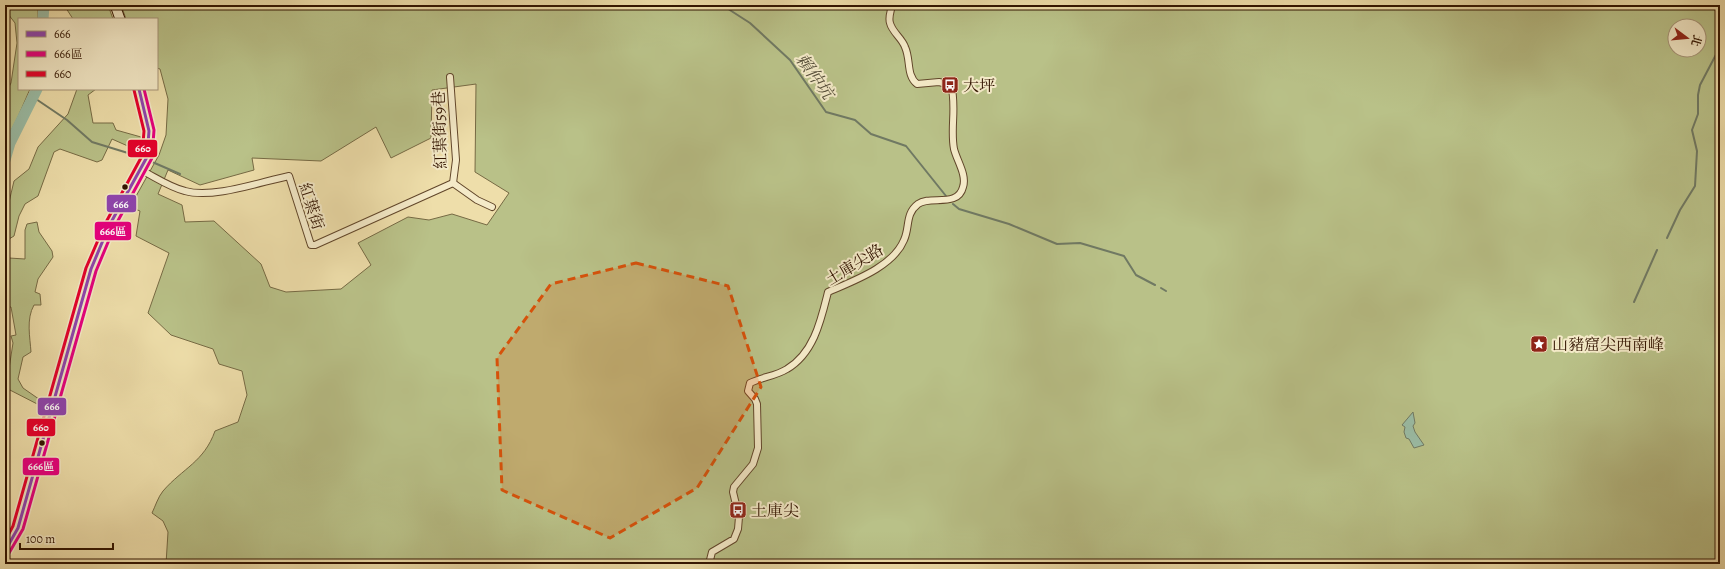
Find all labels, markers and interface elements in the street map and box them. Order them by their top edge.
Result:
legend [18,18,158,90]
north arrow [1667,18,1707,58]
text: 666 [54,26,71,42]
text: 北 [1687,33,1705,48]
text: 666區 [54,46,83,62]
water label: 賴仲坑 [790,49,841,106]
text: 660 [54,66,71,82]
bus stop icon: 大坪 [940,75,960,95]
place label: 大坪 [963,75,995,97]
street label: 紅葉街59巷 [428,91,452,169]
line badge: 660 [127,139,158,158]
text: 660 [135,141,151,156]
street label: 紅葉街 [293,180,329,233]
unlabelled marker [120,182,130,192]
line badge: 666 [106,194,137,213]
text: 666 [113,197,129,212]
line badge: 666區 [94,221,132,241]
text: 666區 [100,224,126,239]
street label: 土庫尖路 [821,239,888,291]
place icon: 山豬窟尖西南峰 [1529,334,1549,354]
place label: 山豬窟尖西南峰 [1552,334,1664,356]
line badge: 666 [37,397,67,416]
text: 666 [44,399,60,414]
line badge: 660 [26,418,56,437]
text: 660 [33,420,49,435]
unlabelled marker [37,438,47,448]
line badge: 666區 [22,457,60,476]
text: 666區 [28,459,54,474]
bus stop icon: 土庫尖 [728,500,748,520]
place label: 土庫尖 [751,500,799,522]
scale bar [20,525,113,551]
text: 100 m [26,531,55,547]

